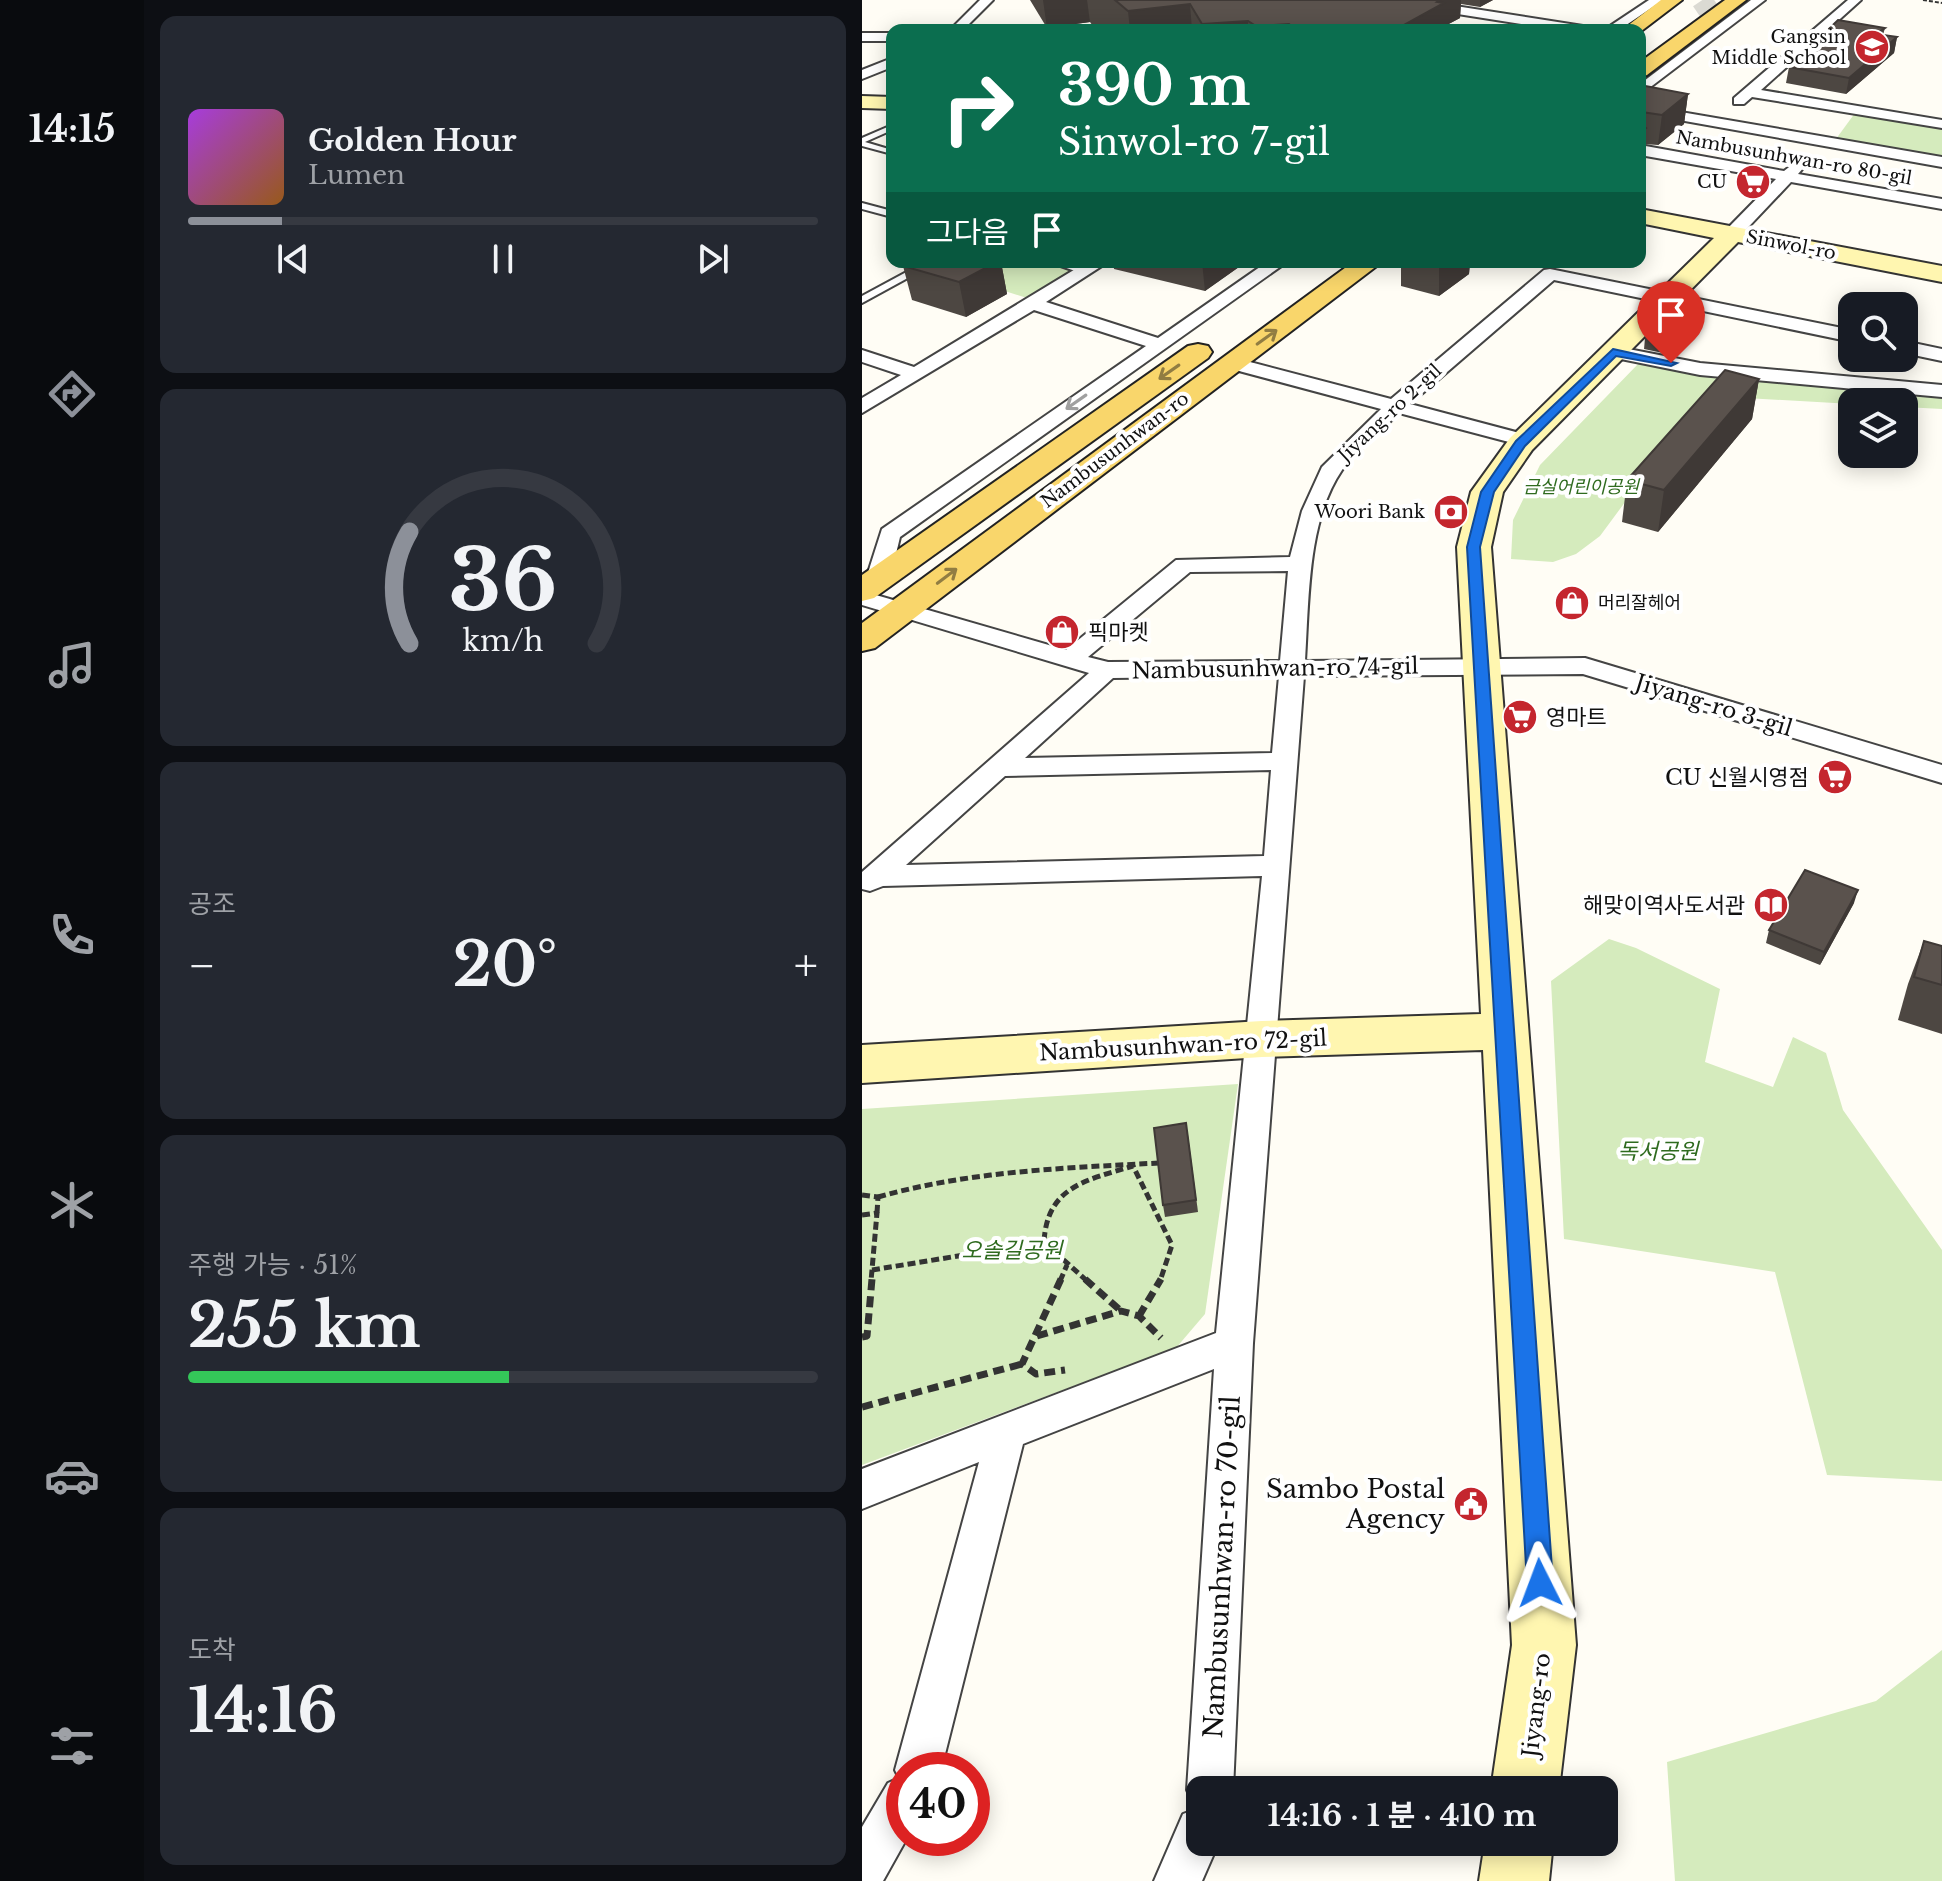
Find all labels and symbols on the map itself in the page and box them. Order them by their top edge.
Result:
place label: Gangsin Middle School [1712,26,1846,69]
school or university icon: Gangsin Middle School [1853,28,1891,66]
street label: Nambusunhwan-ro 80-gil [1674,126,1914,190]
supermarket icon: CU [1734,163,1772,201]
place label: CU [1697,171,1727,193]
street label: Sinwol-ro [1744,226,1838,264]
pin [1637,281,1705,363]
one-way arrow [1256,328,1277,345]
street label: Jiyang-ro 2-gil [1332,359,1446,468]
one-way arrow [1158,364,1180,380]
street label: Nambusunhwan-ro [1037,387,1193,513]
one-way arrow [1066,393,1087,410]
park label: 금실어린이공원 [1523,476,1640,498]
bank icon: Woori Bank [1432,493,1470,531]
place label: Woori Bank [1314,501,1425,523]
one-way arrow [936,568,957,585]
shop icon: 머리잘헤어 [1553,584,1591,622]
place label: 머리잘헤어 [1598,592,1681,614]
shop icon: 픽마켓 [1043,613,1081,651]
place label: 픽마켓 [1088,619,1149,646]
street label: Nambusunhwan-ro 74-gil [1131,652,1419,685]
street label: Jiyang-ro 3-gil [1629,668,1796,742]
supermarket icon: 영마트 [1501,698,1539,736]
place label: 영마트 [1546,704,1607,731]
supermarket icon: CU 신월시영점 [1816,758,1854,796]
place label: CU 신월시영점 [1665,764,1809,791]
library icon: 해맞이역사도서관 [1752,886,1790,924]
place label: 해맞이역사도서관 [1583,892,1745,919]
street label: Nambusunhwan-ro 72-gil [1038,1024,1328,1067]
park label: 독서공원 [1618,1138,1700,1165]
park label: 오솔길공원 [961,1237,1064,1264]
street label: Nambusunhwan-ro 70-gil [1197,1395,1247,1739]
place label: Sambo Postal Agency [1266,1473,1445,1535]
public building icon: Sambo Postal Agency [1452,1485,1490,1523]
position arrow [1498,1541,1582,1625]
street label: Jiyang-ro [1516,1651,1556,1762]
speed limit sign: 40 [886,1752,990,1856]

